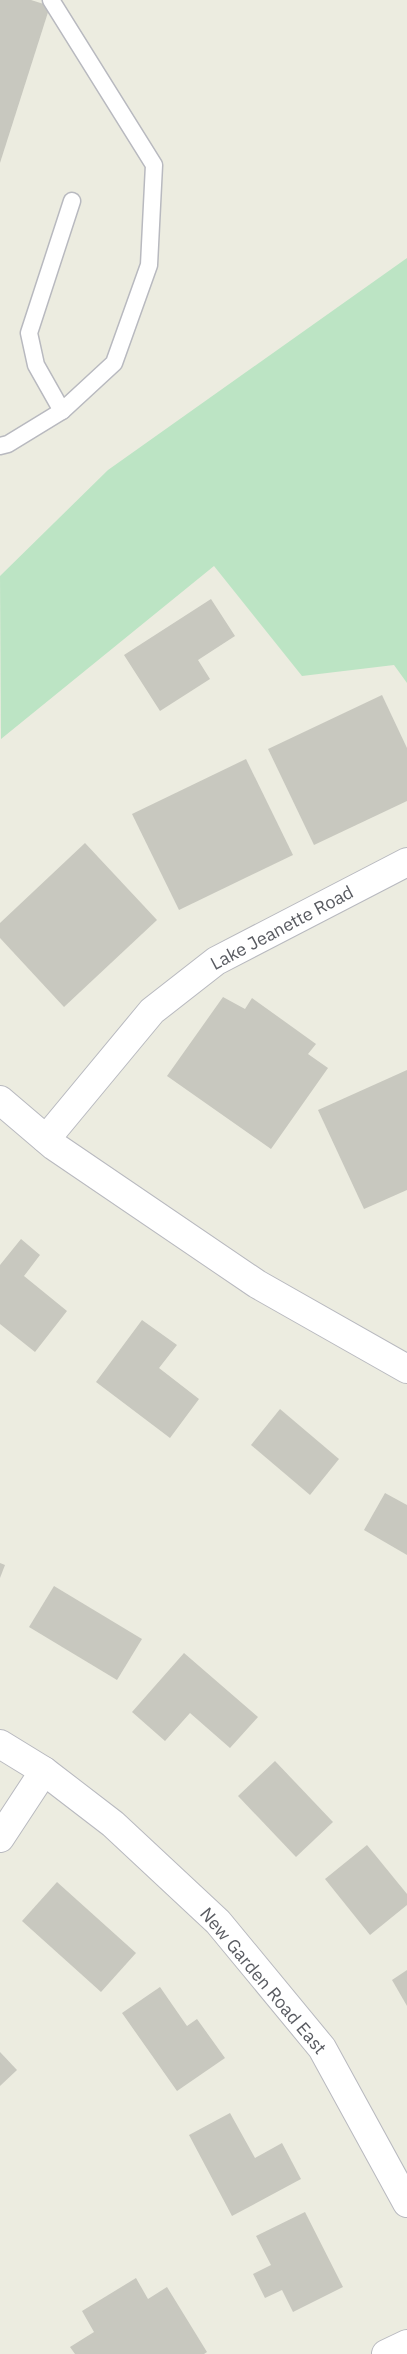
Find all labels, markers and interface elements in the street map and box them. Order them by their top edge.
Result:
street label: Lake Jeanette Road [206,880,357,975]
street label: New Garden Road East [195,1903,332,2059]

